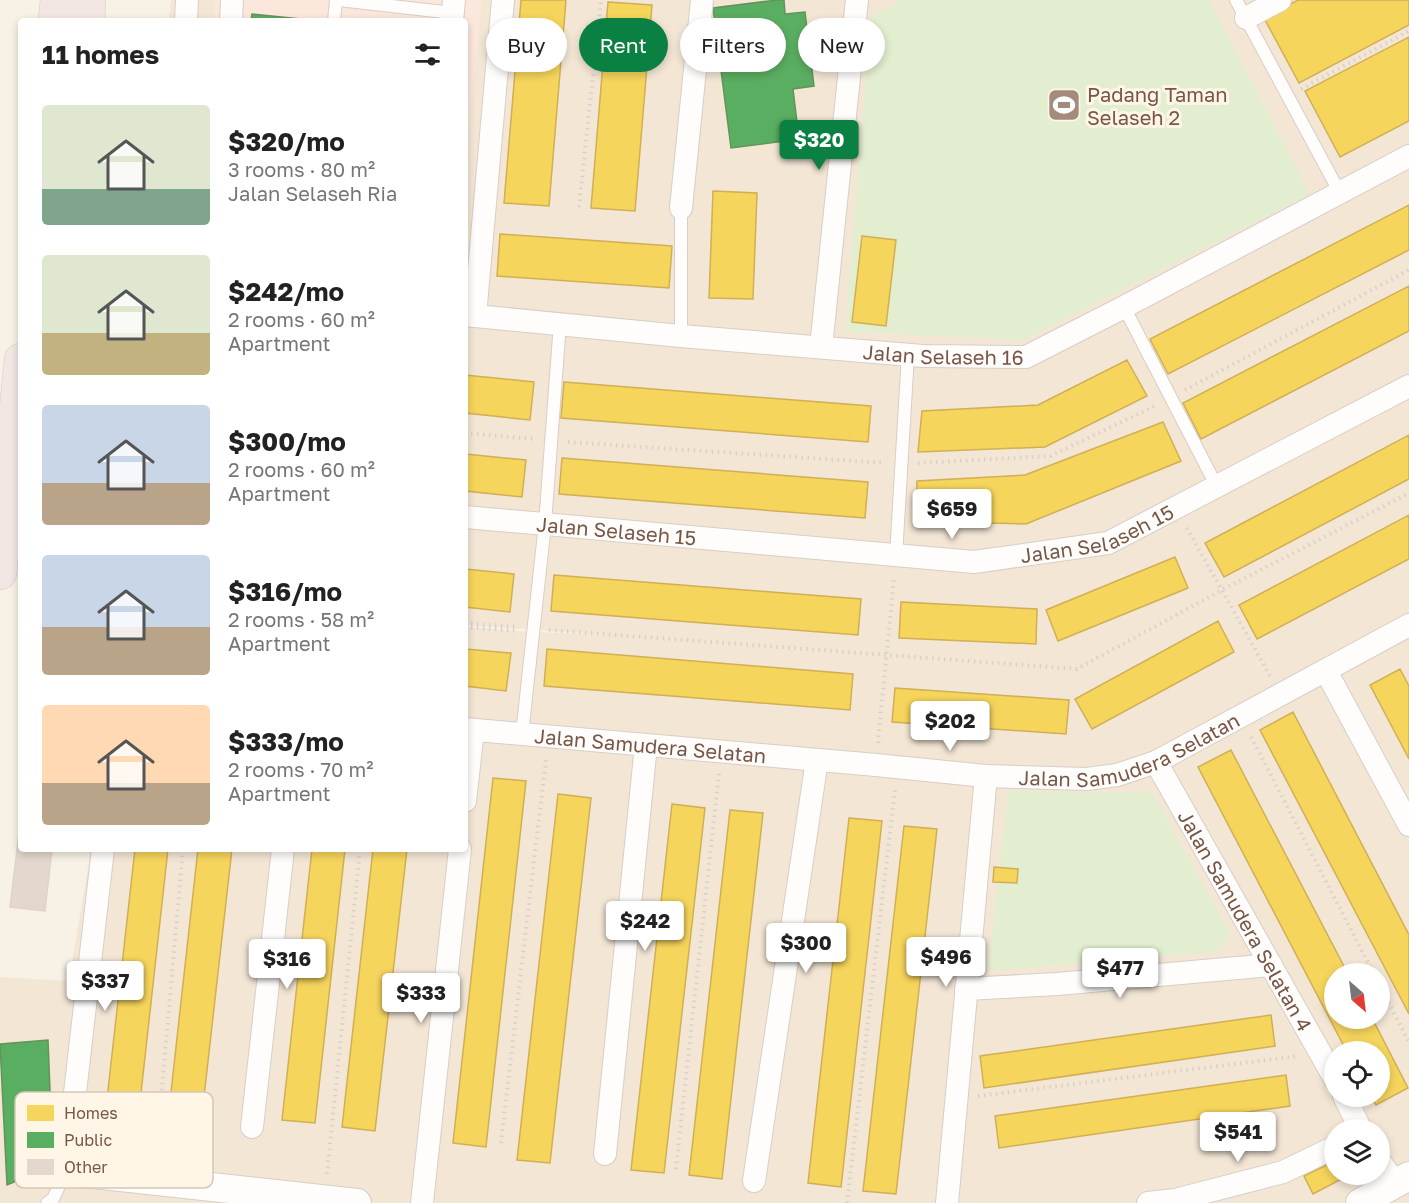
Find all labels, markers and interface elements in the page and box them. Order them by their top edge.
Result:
chip: Buy [486,18,567,72]
chip: Rent [579,18,668,72]
chip: Filters [680,18,786,72]
chip: New [798,18,885,72]
icon: filters [411,38,444,71]
text: 11 homes [42,39,159,70]
place label: Padang Taman Selaseh 2 [1087,82,1228,129]
sports icon: Padang Taman Selaseh 2 [1046,87,1082,123]
pin: $320 [783,120,855,171]
text: $320/mo [228,126,345,157]
text: $320 [794,127,844,151]
icon: home [90,129,162,201]
text: 3 rooms · 80 m² [228,157,375,181]
text: Jalan Selaseh Ria [228,181,397,205]
text: $242/mo [228,276,344,307]
icon: home [90,279,162,351]
text: 2 rooms · 60 m² [228,307,375,331]
text: Apartment [228,331,331,355]
street label: Jalan Selaseh 16 [862,339,1024,369]
text: $300/mo [228,426,346,457]
icon: home [90,429,162,501]
text: 2 rooms · 60 m² [228,457,375,481]
text: Apartment [228,481,331,505]
pin: $659 [916,489,988,540]
text: $659 [927,496,978,520]
street label: Jalan Selaseh 15 [1019,499,1177,567]
street label: Jalan Selaseh 15 [535,511,697,549]
text: $316/mo [228,576,342,607]
icon: home [90,579,162,651]
text: 2 rooms · 58 m² [228,607,374,631]
text: Apartment [228,631,331,655]
pin: $202 [914,701,986,752]
street label: Jalan Samudera Selatan [1018,707,1243,791]
text: $202 [925,708,975,732]
street label: Jalan Samudera Selatan [533,723,767,767]
text: $333/mo [228,726,344,757]
icon: home [90,729,162,801]
text: 2 rooms · 70 m² [228,757,373,781]
text: Apartment [228,781,331,805]
street label: Jalan Samudera Selatan 4 [1174,806,1317,1035]
pin: $242 [609,901,681,952]
text: $242 [620,908,670,932]
pin: $300 [770,923,842,974]
text: $300 [780,930,832,954]
pin: $496 [910,937,982,988]
pin: $316 [251,939,323,990]
text: $496 [920,944,972,968]
text: $316 [263,946,311,970]
pin: $477 [1084,948,1156,999]
text: $477 [1096,955,1144,979]
pin: $337 [69,961,141,1012]
north arrow [1324,963,1390,1029]
map controls [1324,963,1390,1185]
text: $337 [81,968,129,992]
pin: $333 [385,973,457,1024]
text: $333 [396,980,446,1004]
button: locate [1324,1041,1390,1107]
legend [15,1092,213,1188]
text: Homes [64,1103,118,1123]
pin: $541 [1202,1112,1274,1163]
text: $541 [1214,1119,1262,1143]
button: layers [1324,1119,1390,1185]
text: Public [64,1130,112,1150]
text: Other [64,1157,108,1177]

